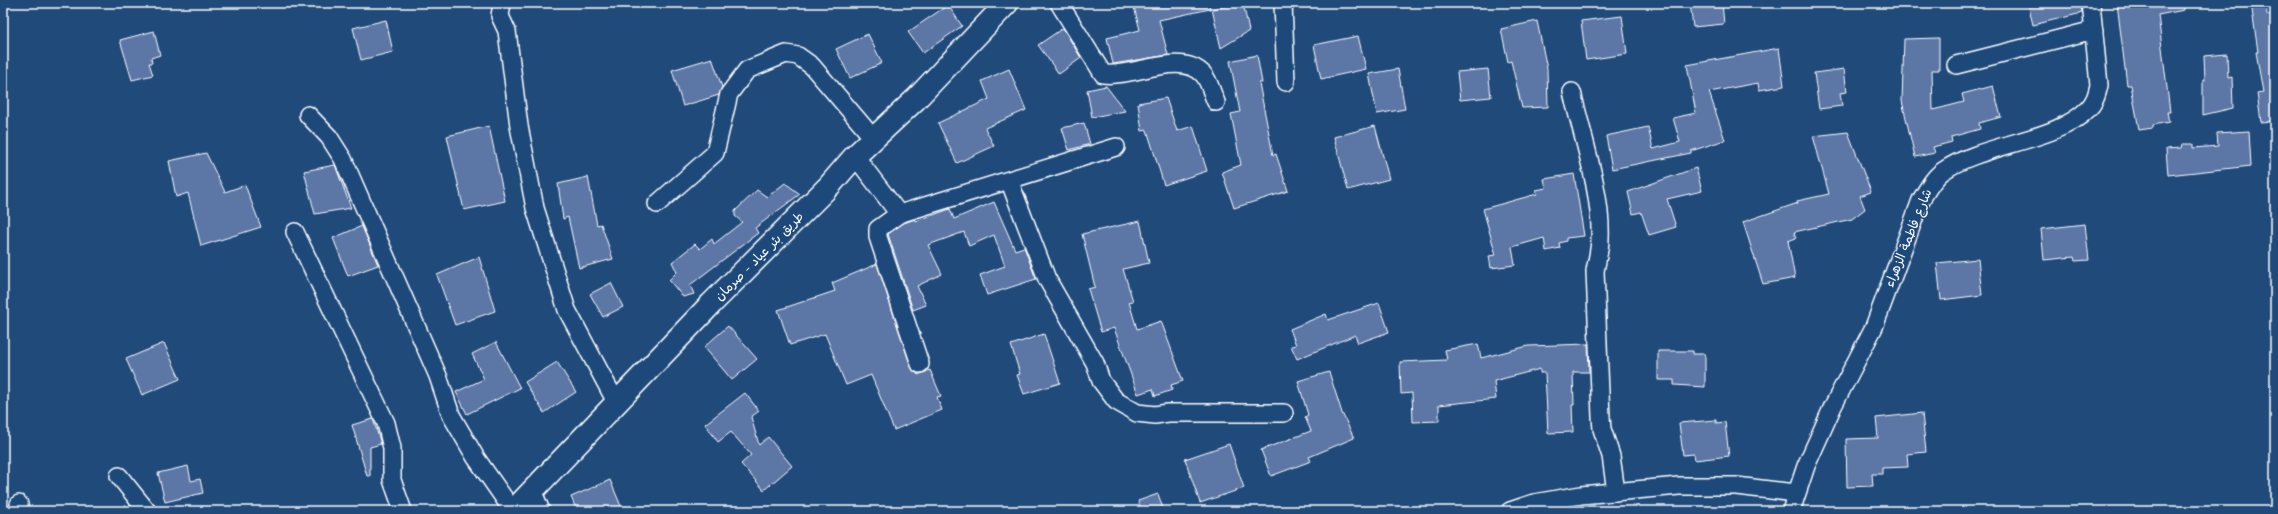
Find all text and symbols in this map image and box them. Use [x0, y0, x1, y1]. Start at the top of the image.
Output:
street label: شارع فاطمة الزهراء [1881, 187, 1936, 290]
street label: طريق بئر عياد - صرمان [712, 209, 807, 304]

